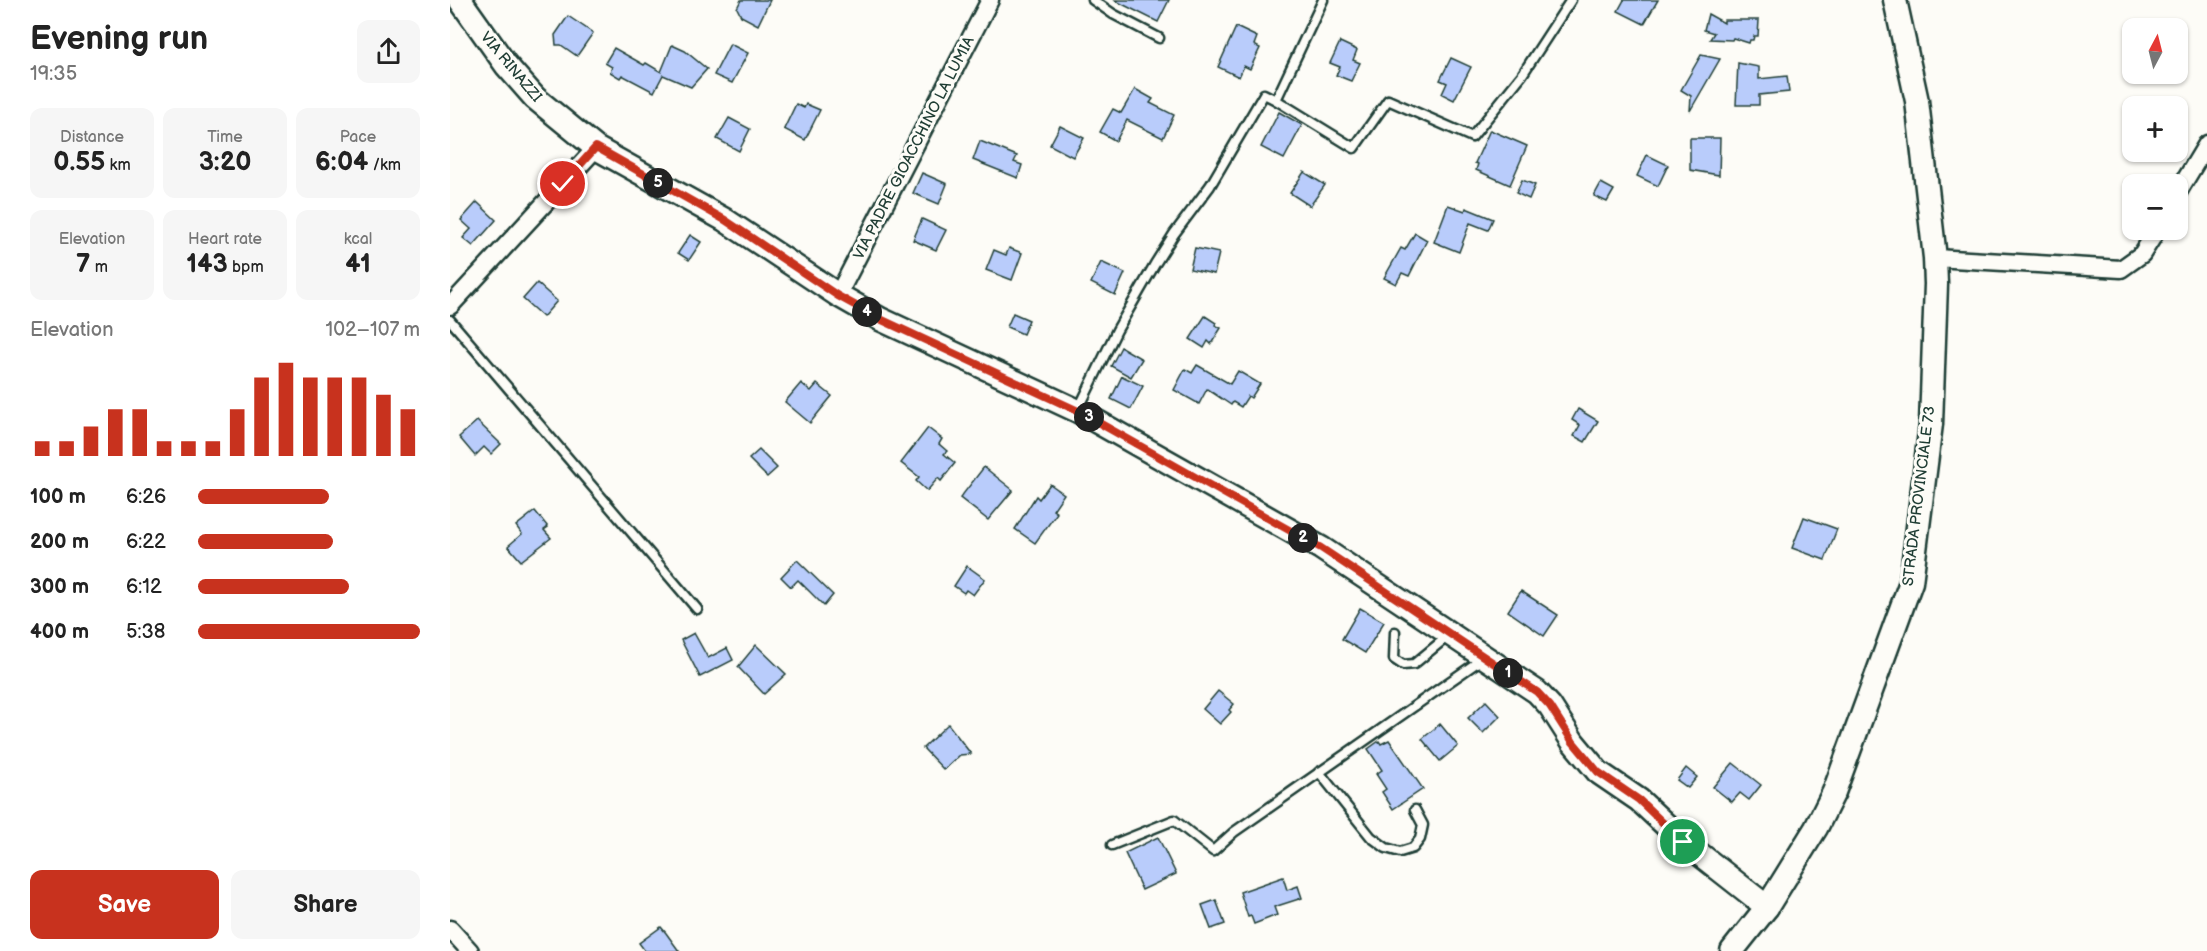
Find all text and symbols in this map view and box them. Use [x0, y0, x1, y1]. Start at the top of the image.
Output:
north arrow [2122, 18, 2188, 84]
map controls [2122, 18, 2188, 240]
text: Evening run [30, 19, 208, 59]
button: share [357, 20, 420, 83]
street label: VIA RINAZZI [476, 28, 546, 106]
street label: VIA PADRE GIOACCHINO LA LUMIA [849, 33, 979, 263]
text: 19:35 [30, 62, 77, 86]
button: + [2122, 96, 2188, 162]
text: Distance [60, 128, 124, 147]
text: Time [207, 128, 243, 147]
text: Pace [340, 128, 376, 147]
text: 0.55 [53, 147, 105, 178]
text: 3:20 [199, 147, 251, 178]
text: 6:04 [315, 147, 368, 178]
text: km [105, 156, 131, 175]
text: /km [368, 156, 401, 175]
pin [537, 158, 588, 209]
icon: check [546, 167, 579, 200]
pin: 5 [643, 168, 673, 198]
text: 5 [653, 173, 663, 192]
button: − [2122, 174, 2188, 240]
text: Elevation [59, 230, 125, 249]
text: Heart rate [188, 230, 262, 249]
text: kcal [344, 230, 372, 249]
text: 7 [76, 249, 90, 280]
text: 143 [186, 249, 228, 280]
text: 41 [345, 249, 371, 280]
text: m [90, 258, 108, 277]
text: bpm [228, 258, 264, 277]
pin: 4 [852, 297, 882, 327]
text: 4 [862, 302, 872, 321]
text: Elevation [30, 318, 113, 342]
text: 102–107 m [325, 318, 420, 342]
pin: 3 [1074, 402, 1104, 432]
street label: STRADA PROVINCIALE 73 [1899, 405, 1939, 587]
text: 3 [1084, 407, 1094, 426]
text: 100 m [30, 485, 86, 509]
text: 6:26 [126, 485, 166, 509]
pin: 2 [1288, 523, 1318, 553]
text: 2 [1298, 528, 1308, 547]
text: 200 m [30, 530, 89, 554]
text: 6:22 [126, 530, 166, 554]
text: 300 m [30, 575, 89, 599]
text: 6:12 [126, 575, 162, 599]
text: 400 m [30, 620, 89, 644]
text: 5:38 [126, 620, 165, 644]
pin: 1 [1493, 658, 1523, 688]
text: 1 [1505, 663, 1511, 682]
pin [1657, 816, 1708, 867]
icon: arrive [1666, 825, 1699, 858]
button: Save [30, 870, 219, 939]
button: Share [231, 870, 420, 939]

